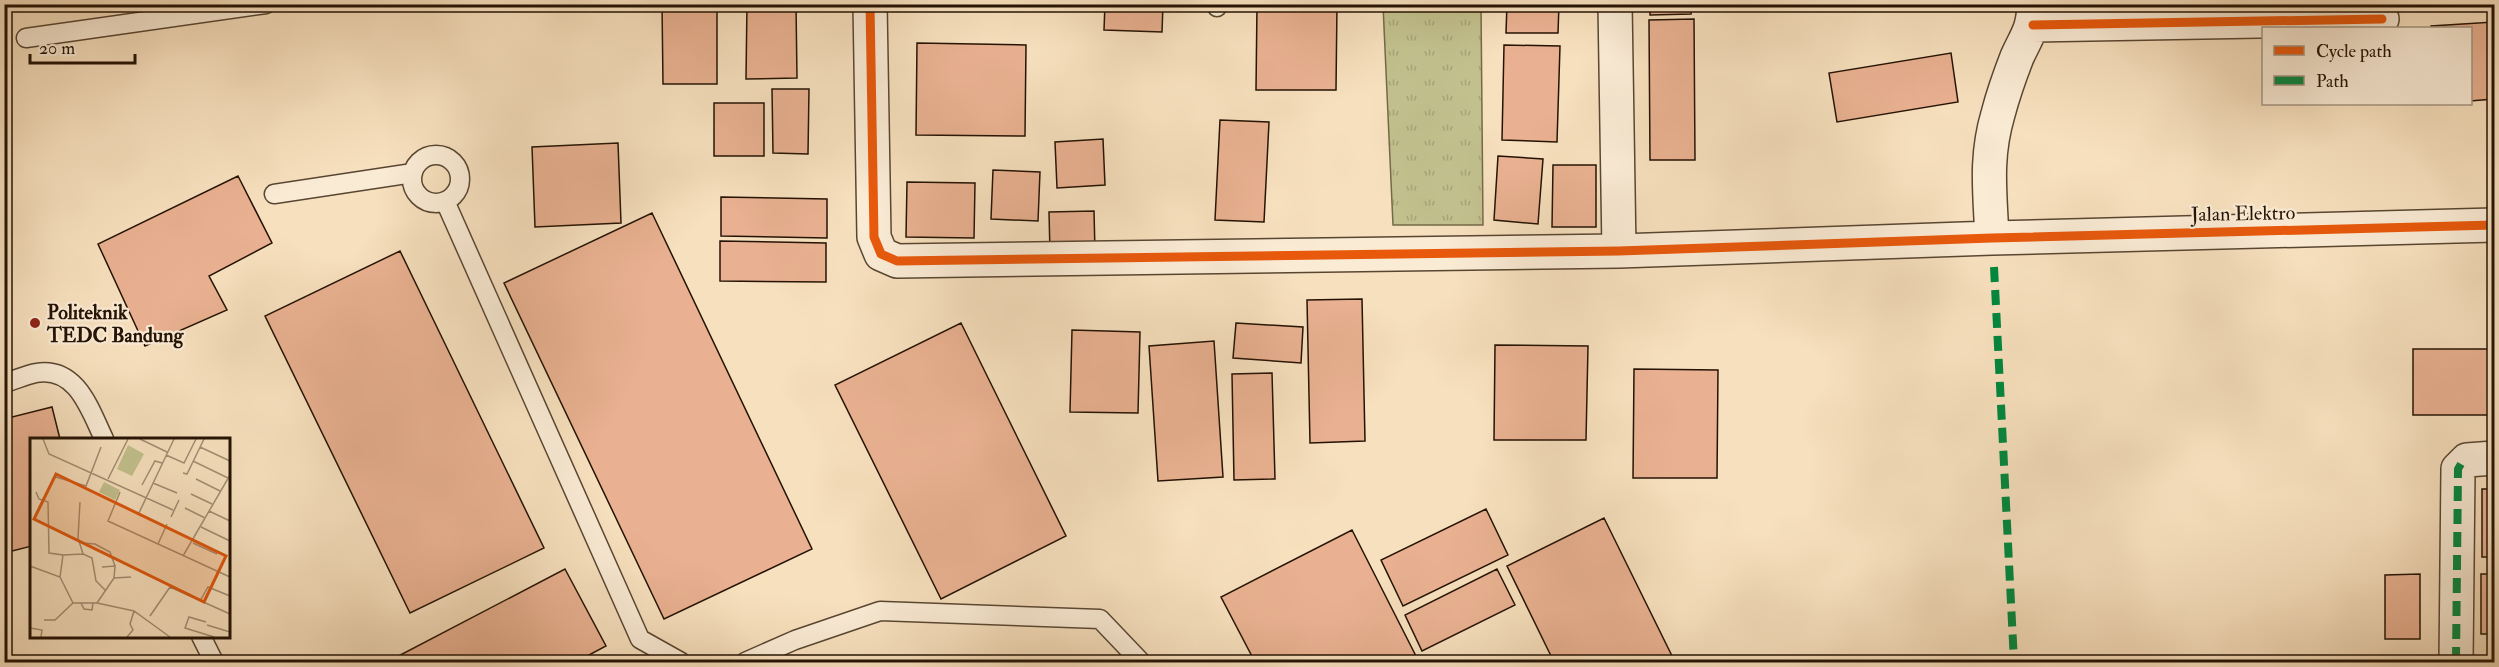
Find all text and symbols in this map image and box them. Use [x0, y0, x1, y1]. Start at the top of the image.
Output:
scale bar [30, 27, 135, 65]
legend [2262, 27, 2472, 105]
text: 20 m [39, 37, 75, 60]
text: Cycle path [2316, 40, 2392, 63]
text: Path [2316, 70, 2349, 93]
street label: Jalan Elektro [2190, 200, 2295, 227]
place label: Politeknik TEDC Bandung [46, 300, 184, 349]
marker: Politeknik TEDC Bandung [28, 316, 42, 330]
inset map [30, 438, 230, 637]

